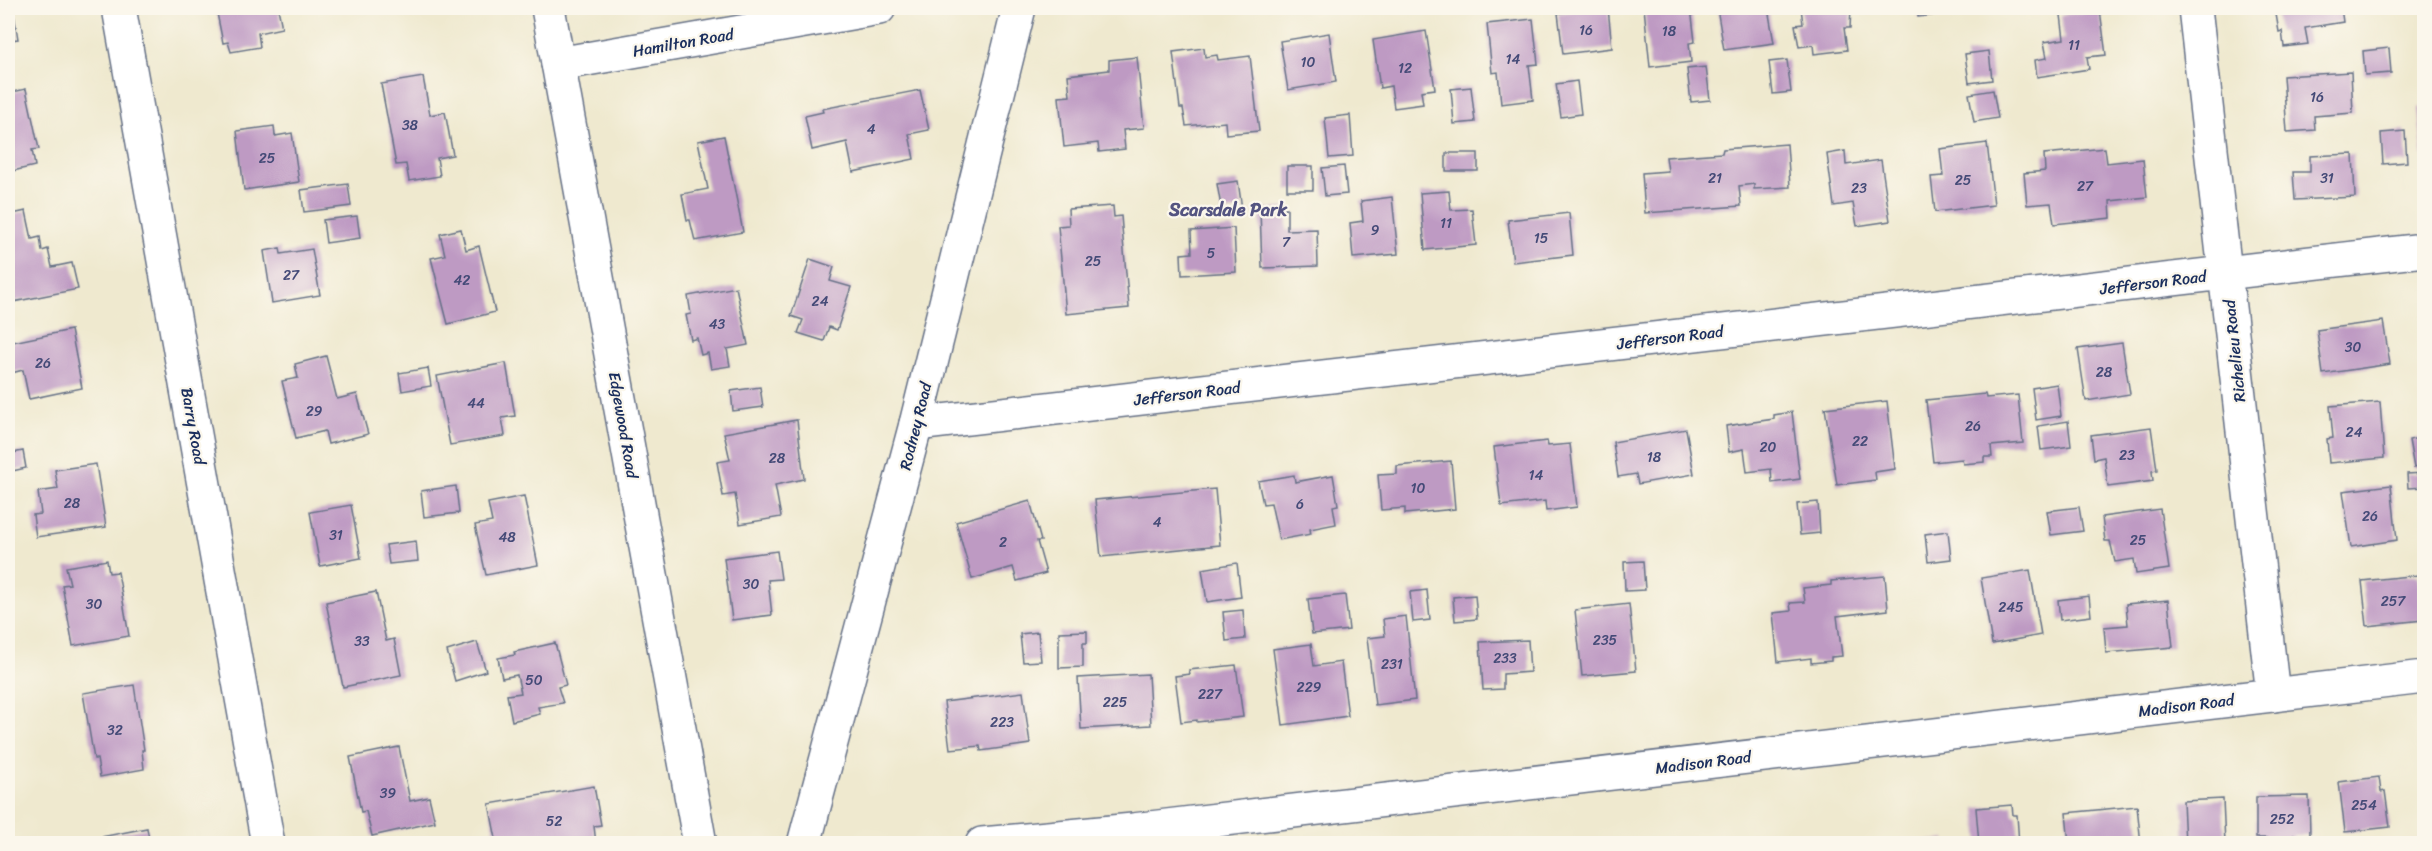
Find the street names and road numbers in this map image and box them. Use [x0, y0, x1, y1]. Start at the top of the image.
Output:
street label: Hamilton Road [630, 19, 737, 66]
street label: Jefferson Road [2097, 261, 2210, 304]
street label: Richelieu Road [2215, 297, 2254, 404]
street label: Jefferson Road [1614, 316, 1727, 359]
street label: Edgewood Road [600, 370, 647, 482]
street label: Jefferson Road [1131, 372, 1244, 415]
street label: Rodney Road [891, 378, 941, 473]
street label: Barry Road [172, 385, 215, 469]
street label: Madison Road [2136, 685, 2237, 726]
street label: Madison Road [1653, 742, 1754, 783]

